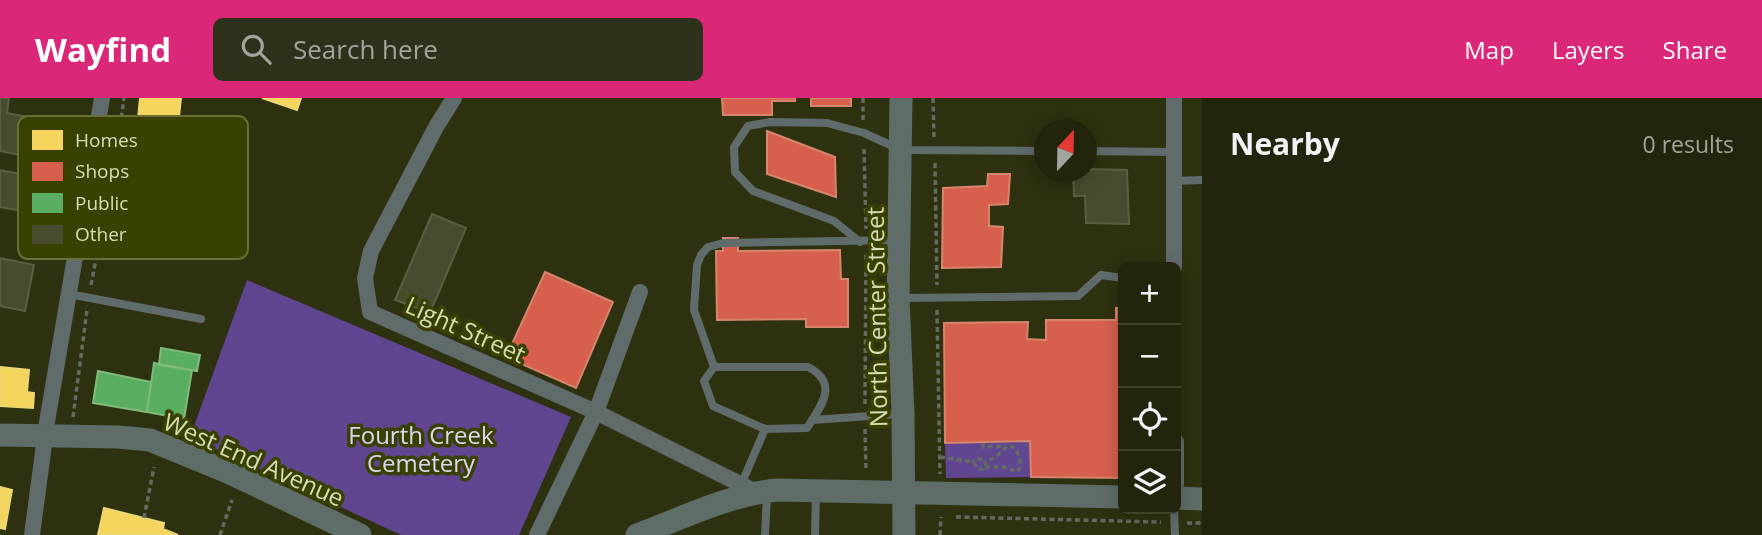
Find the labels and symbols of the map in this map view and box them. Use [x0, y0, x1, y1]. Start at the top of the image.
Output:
legend [18, 116, 248, 259]
north arrow [1034, 119, 1097, 182]
text: Homes [75, 127, 138, 153]
text: Shops [75, 158, 129, 184]
text: Public [75, 190, 128, 216]
street label: North Center Street [858, 207, 894, 427]
text: Other [75, 221, 127, 247]
street label: Light Street [401, 288, 531, 370]
street label: West End Avenue [158, 404, 350, 514]
park label: Fourth Creek Cemetery [348, 418, 494, 479]

